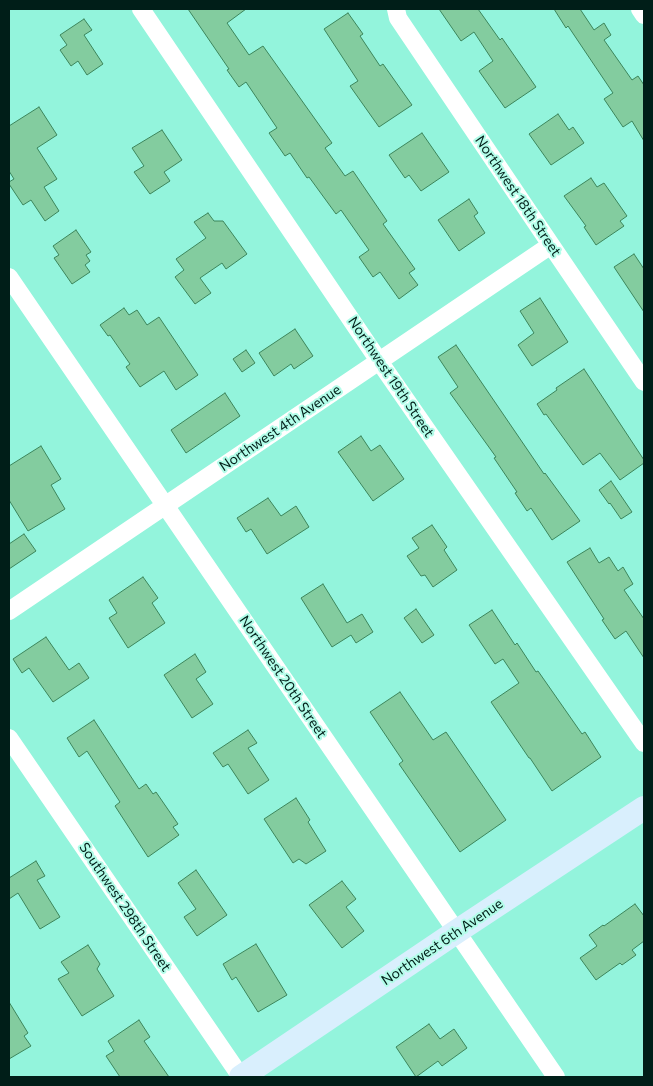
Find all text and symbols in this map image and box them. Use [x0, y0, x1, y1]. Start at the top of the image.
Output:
street label: Northwest 18th Street [471, 133, 565, 259]
street label: Northwest 19th Street [344, 314, 438, 440]
street label: Northwest 4th Avenue [216, 381, 344, 475]
street label: Northwest 20th Street [236, 613, 330, 741]
street label: Southwest 298th Street [76, 839, 174, 975]
street label: Northwest 6th Avenue [378, 895, 506, 989]

